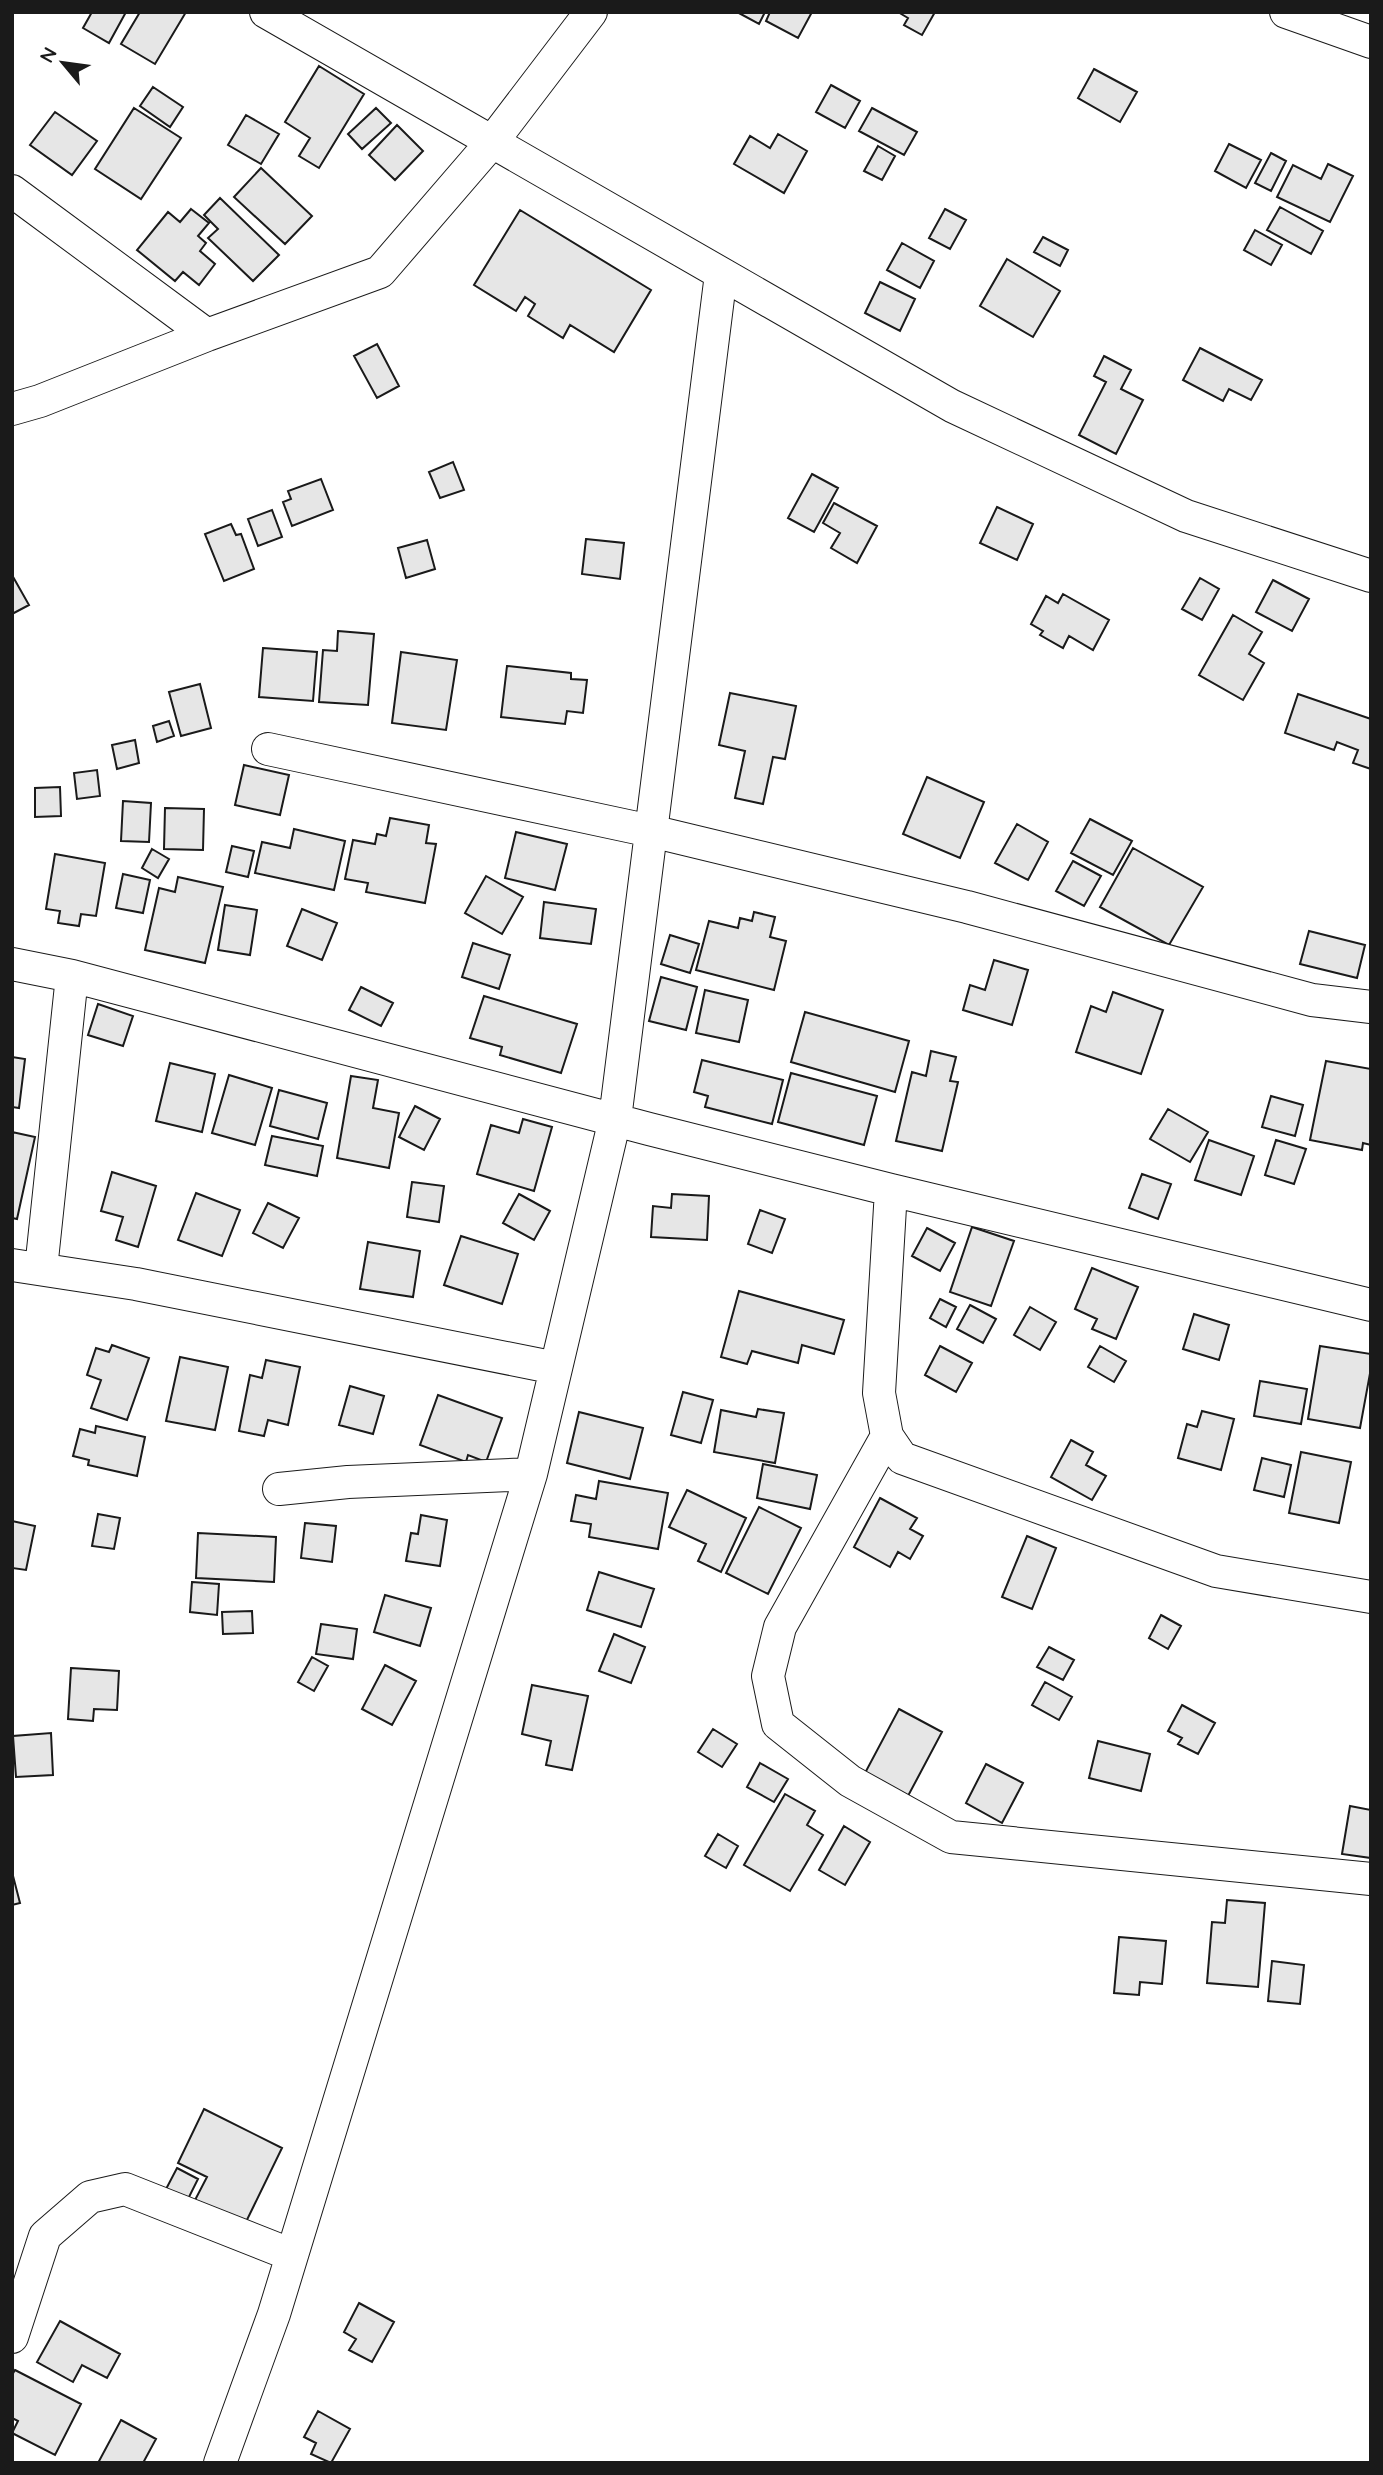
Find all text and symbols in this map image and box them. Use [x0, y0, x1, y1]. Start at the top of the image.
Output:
north arrow [28, 28, 98, 98]
text: N [34, 43, 62, 67]

